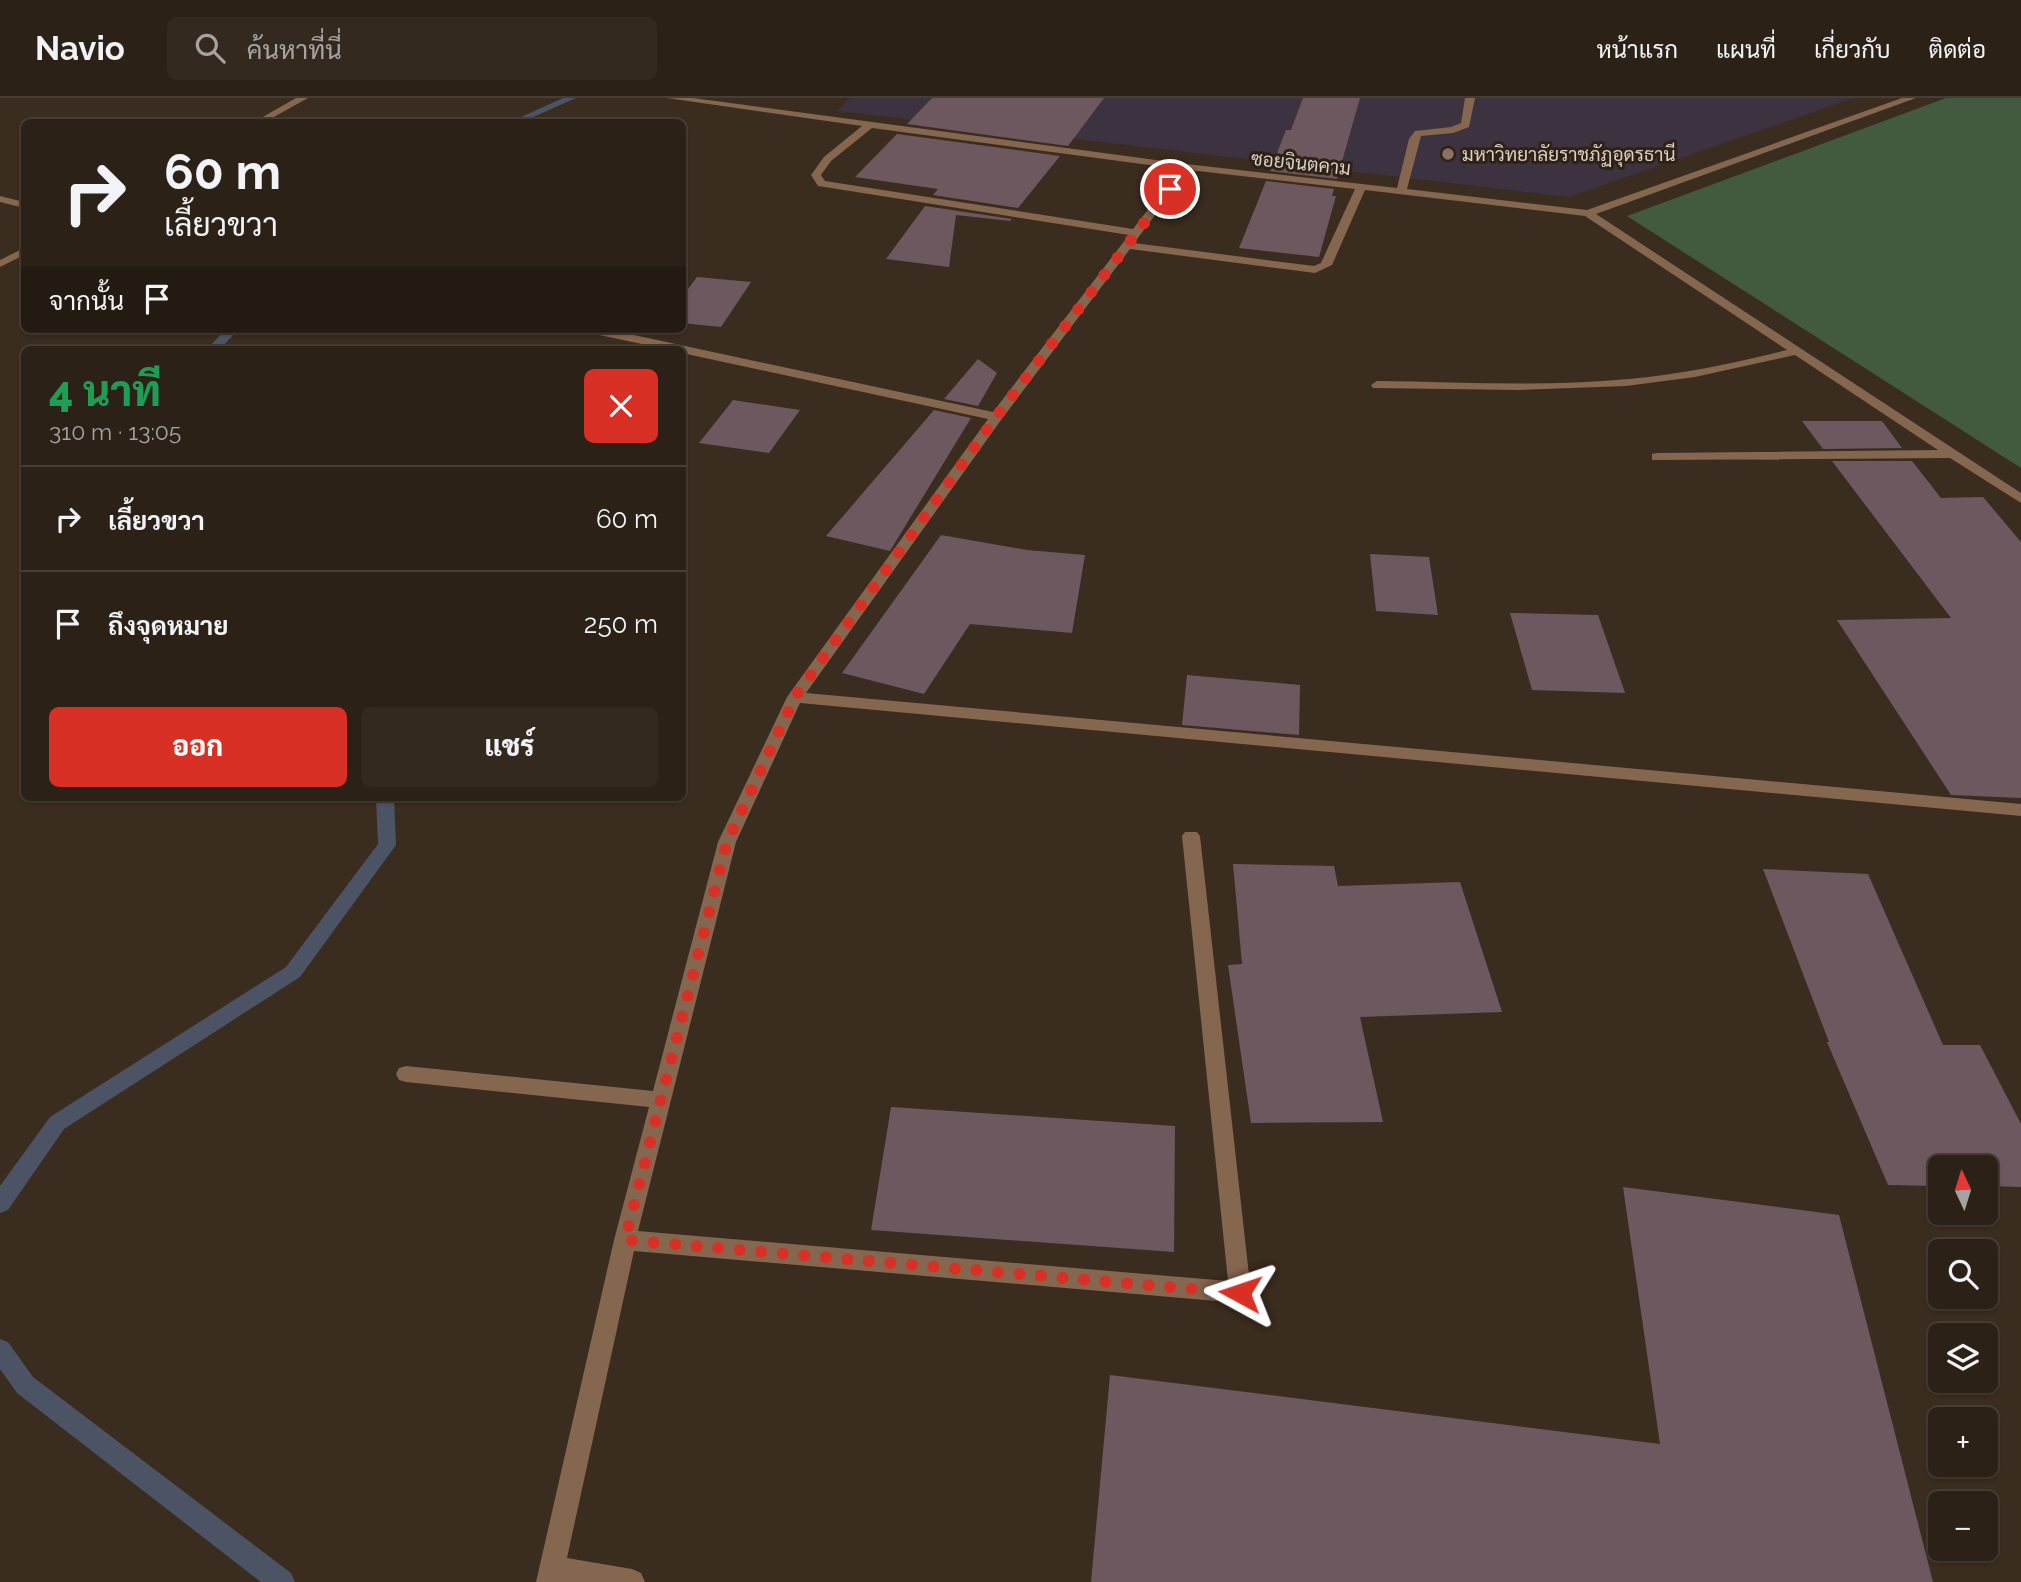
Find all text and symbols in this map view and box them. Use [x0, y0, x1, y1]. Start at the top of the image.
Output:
search box [167, 17, 657, 80]
text: Navio [35, 29, 125, 68]
icon: search [191, 29, 229, 67]
text: ค้นหาที่นี่ [247, 35, 342, 65]
text: หน้าแรก [1597, 35, 1678, 64]
text: แผนที่ [1716, 35, 1776, 64]
text: เกี่ยวกับ [1814, 35, 1891, 64]
text: ติดต่อ [1929, 35, 1986, 64]
place label: มหาวิทยาลัยราชภัฏอุดรธานี [1462, 142, 1676, 167]
text: 60 m [164, 143, 281, 200]
marker: มหาวิทยาลัยราชภัฏอุดรธานี [1440, 146, 1456, 162]
icon: right [49, 147, 140, 238]
street label: ซอยจินตคาม [1250, 147, 1352, 179]
pin [1140, 159, 1200, 219]
icon: arrive [1151, 170, 1189, 208]
text: เลี้ยวขวา [164, 206, 278, 243]
icon: arrive [138, 280, 176, 318]
text: จากนั้น [49, 286, 124, 316]
text: 4 นาที [49, 367, 161, 416]
button: close [584, 369, 658, 443]
text: 310 m · 13:05 [49, 418, 181, 445]
icon: right [49, 500, 87, 538]
text: 60 m [596, 504, 658, 534]
text: เลี้ยวขวา [108, 506, 205, 536]
icon: arrive [49, 605, 87, 643]
text: 250 m [584, 609, 658, 639]
text: ถึงจุดหมาย [108, 611, 229, 641]
button: ออก [49, 707, 347, 787]
button: แชร์ [361, 707, 658, 787]
north arrow [1928, 1155, 1998, 1225]
map controls [1928, 1155, 1998, 1561]
button: search [1928, 1239, 1998, 1309]
position arrow [1203, 1256, 1277, 1330]
button: layers [1928, 1323, 1998, 1393]
button: + [1928, 1407, 1998, 1477]
button: − [1928, 1491, 1998, 1561]

